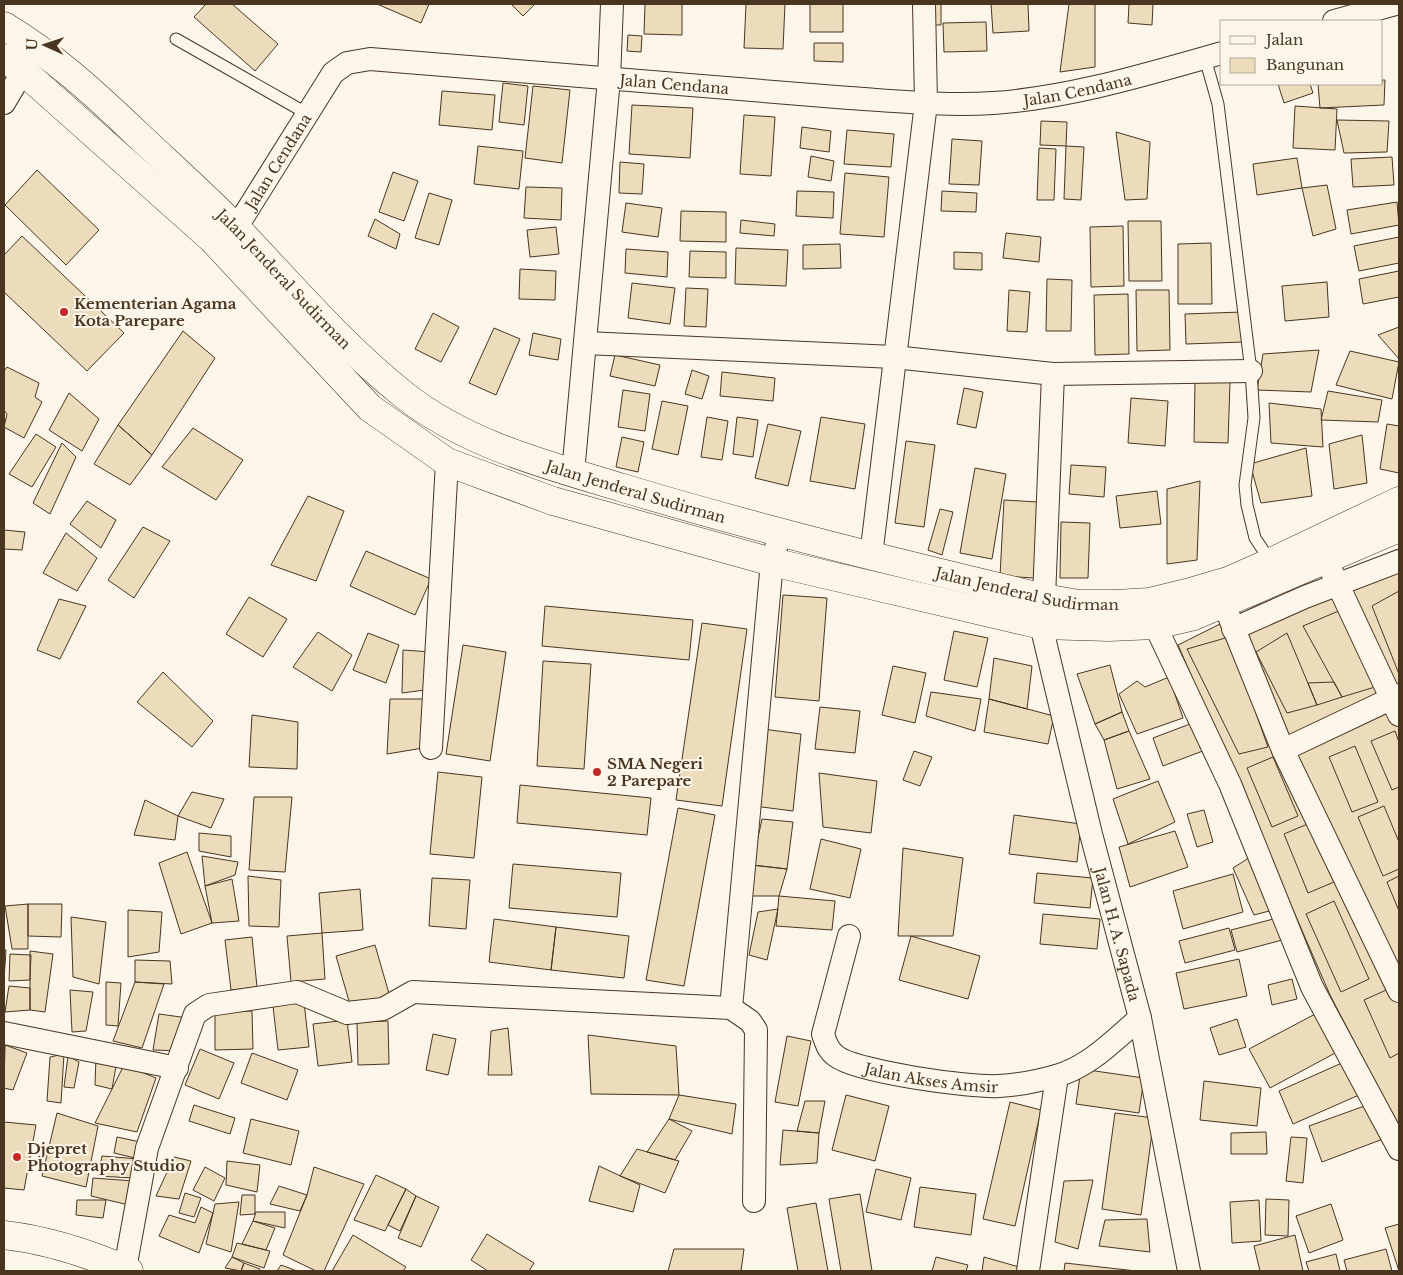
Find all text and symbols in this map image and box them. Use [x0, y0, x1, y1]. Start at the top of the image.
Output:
north arrow [20, 20, 70, 70]
legend [1220, 20, 1383, 85]
text: Jalan [1264, 30, 1303, 49]
text: U [23, 37, 41, 51]
text: Bangunan [1266, 55, 1344, 74]
street label: Jalan Cendana [1020, 69, 1134, 110]
street label: Jalan Cendana [617, 70, 730, 98]
street label: Jalan Cendana [240, 109, 315, 215]
street label: Jalan Jenderal Sudirman [211, 203, 355, 353]
place label: Kementerian Agama Kota Parepare [74, 294, 237, 330]
marker: Kementerian Agama Kota Parepare [58, 306, 70, 318]
street label: Jalan Jenderal Sudirman [542, 455, 728, 527]
street label: Jalan Jenderal Sudirman [932, 562, 1119, 614]
place label: SMA Negeri 2 Parepare [607, 754, 703, 790]
marker: SMA Negeri 2 Parepare [591, 766, 603, 778]
street label: Jalan H. A. Sapada [1090, 863, 1145, 1004]
street label: Jalan Akses Amsir [861, 1058, 999, 1096]
place label: Djepret Photography Studio [27, 1139, 185, 1175]
marker: Djepret Photography Studio [11, 1151, 23, 1163]

